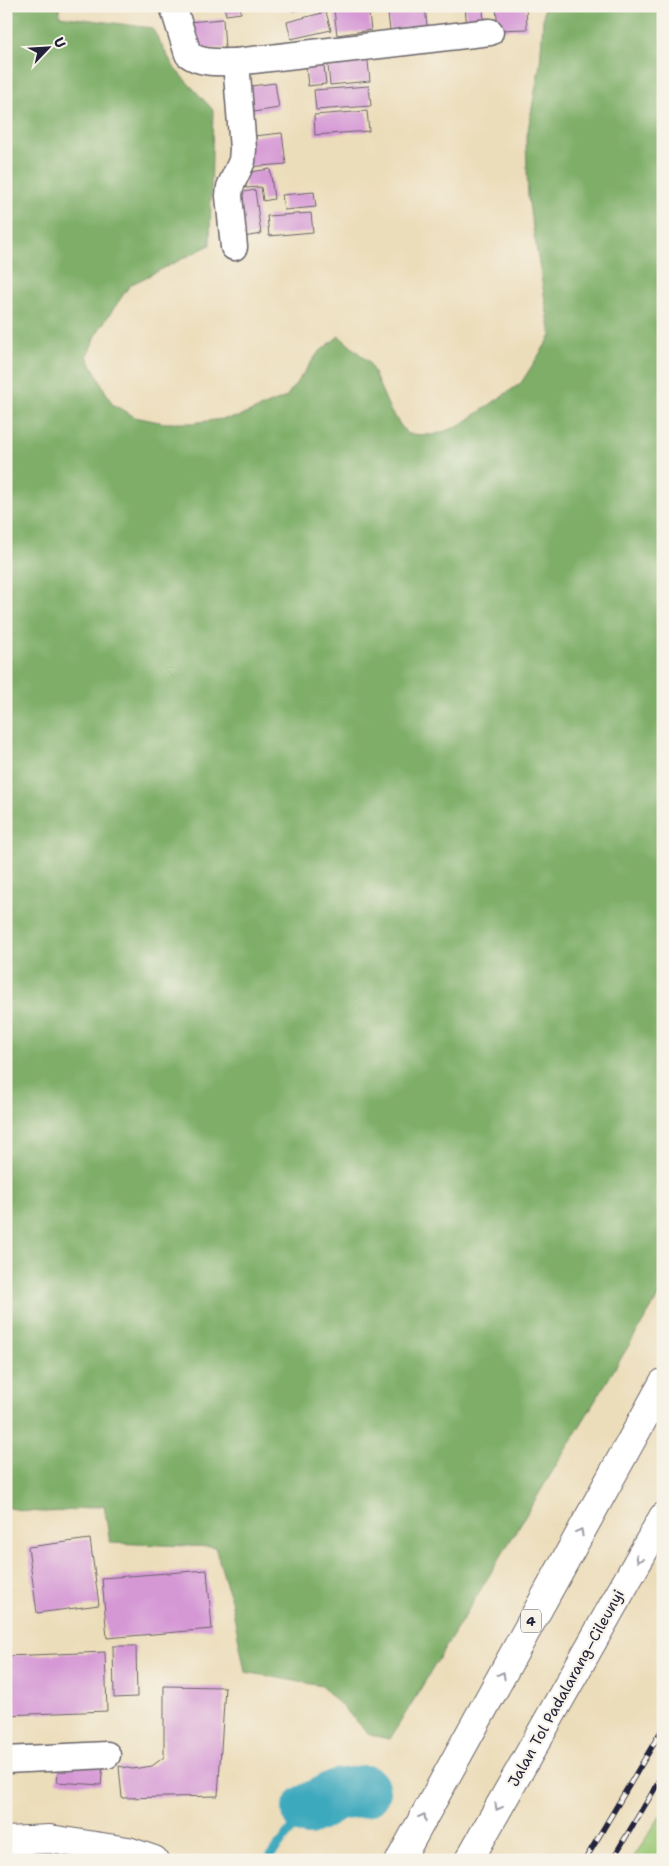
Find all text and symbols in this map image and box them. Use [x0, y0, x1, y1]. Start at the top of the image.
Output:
north arrow [22, 22, 72, 72]
text: U [50, 34, 70, 51]
one-way arrow [574, 1529, 584, 1538]
one-way arrow [635, 1554, 645, 1563]
street label: Jalan Tol Padalarang–Cileunyi [503, 1586, 629, 1790]
road number: 4 [521, 1610, 541, 1632]
one-way arrow [496, 1671, 506, 1680]
one-way arrow [495, 1802, 505, 1811]
one-way arrow [417, 1813, 427, 1822]

